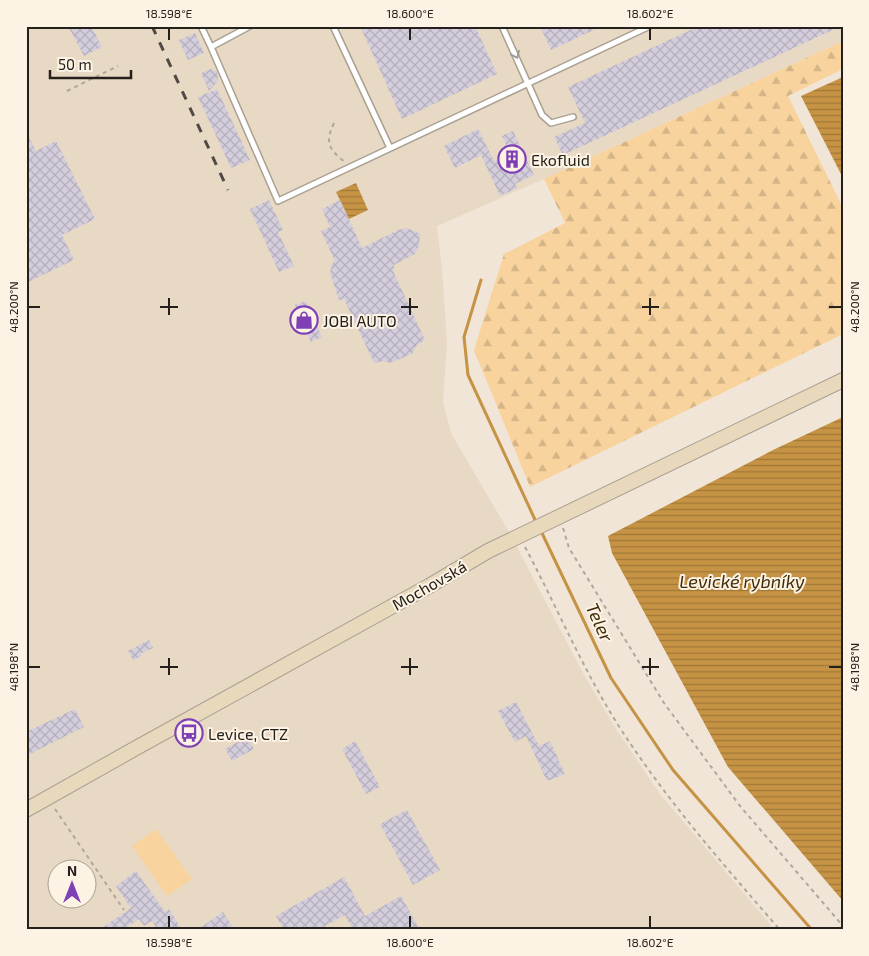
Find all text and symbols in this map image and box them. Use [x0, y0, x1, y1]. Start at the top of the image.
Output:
text: 18.598°E [146, 6, 193, 20]
text: 18.600°E [386, 6, 434, 20]
text: 18.602°E [627, 6, 674, 20]
scale bar [50, 48, 131, 80]
one-way arrow [510, 50, 520, 59]
text: 50 m [58, 55, 92, 73]
building icon: Ekofluid [497, 144, 527, 174]
place label: Ekofluid [531, 150, 590, 169]
text: 48.200°N [6, 281, 20, 333]
text: 48.200°N [847, 281, 861, 333]
shop icon: JOBI AUTO [289, 305, 319, 335]
place label: JOBI AUTO [323, 311, 397, 330]
street label: Mochovská [388, 556, 470, 614]
water label: Levické rybníky [679, 570, 805, 592]
water label: Teler [582, 599, 619, 646]
text: 48.198°N [6, 643, 20, 691]
text: 48.198°N [847, 643, 861, 691]
bus stop icon: Levice, CTZ [174, 718, 204, 748]
place label: Levice, CTZ [208, 724, 288, 743]
north arrow [48, 858, 98, 908]
text: N [67, 862, 77, 879]
text: 18.598°E [146, 935, 193, 949]
text: 18.600°E [386, 935, 434, 949]
text: 18.602°E [627, 935, 674, 949]

